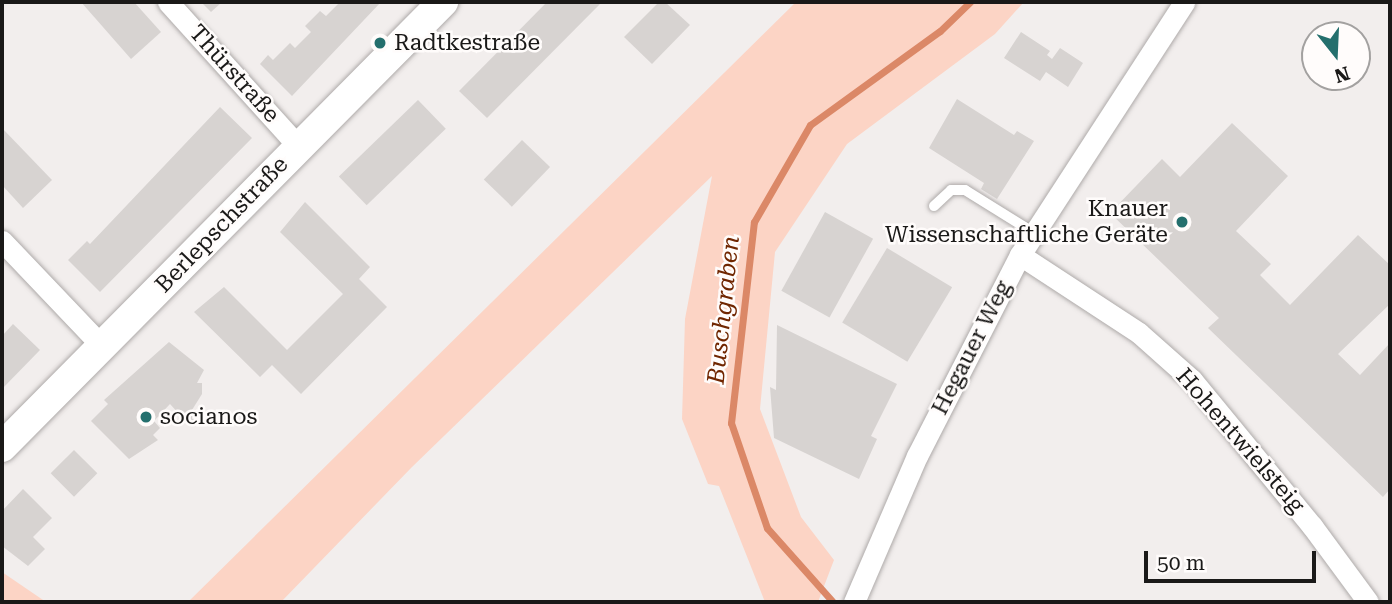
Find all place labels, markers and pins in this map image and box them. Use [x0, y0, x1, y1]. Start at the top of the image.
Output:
place label: Radtkestraße [394, 29, 540, 57]
marker: Radtkestraße [372, 35, 388, 51]
place label: Knauer Wissenschaftliche Geräte [885, 195, 1168, 249]
marker: Knauer Wissenschaftliche Geräte [1174, 214, 1190, 230]
place label: socianos [160, 403, 257, 431]
marker: socianos [138, 409, 154, 425]

